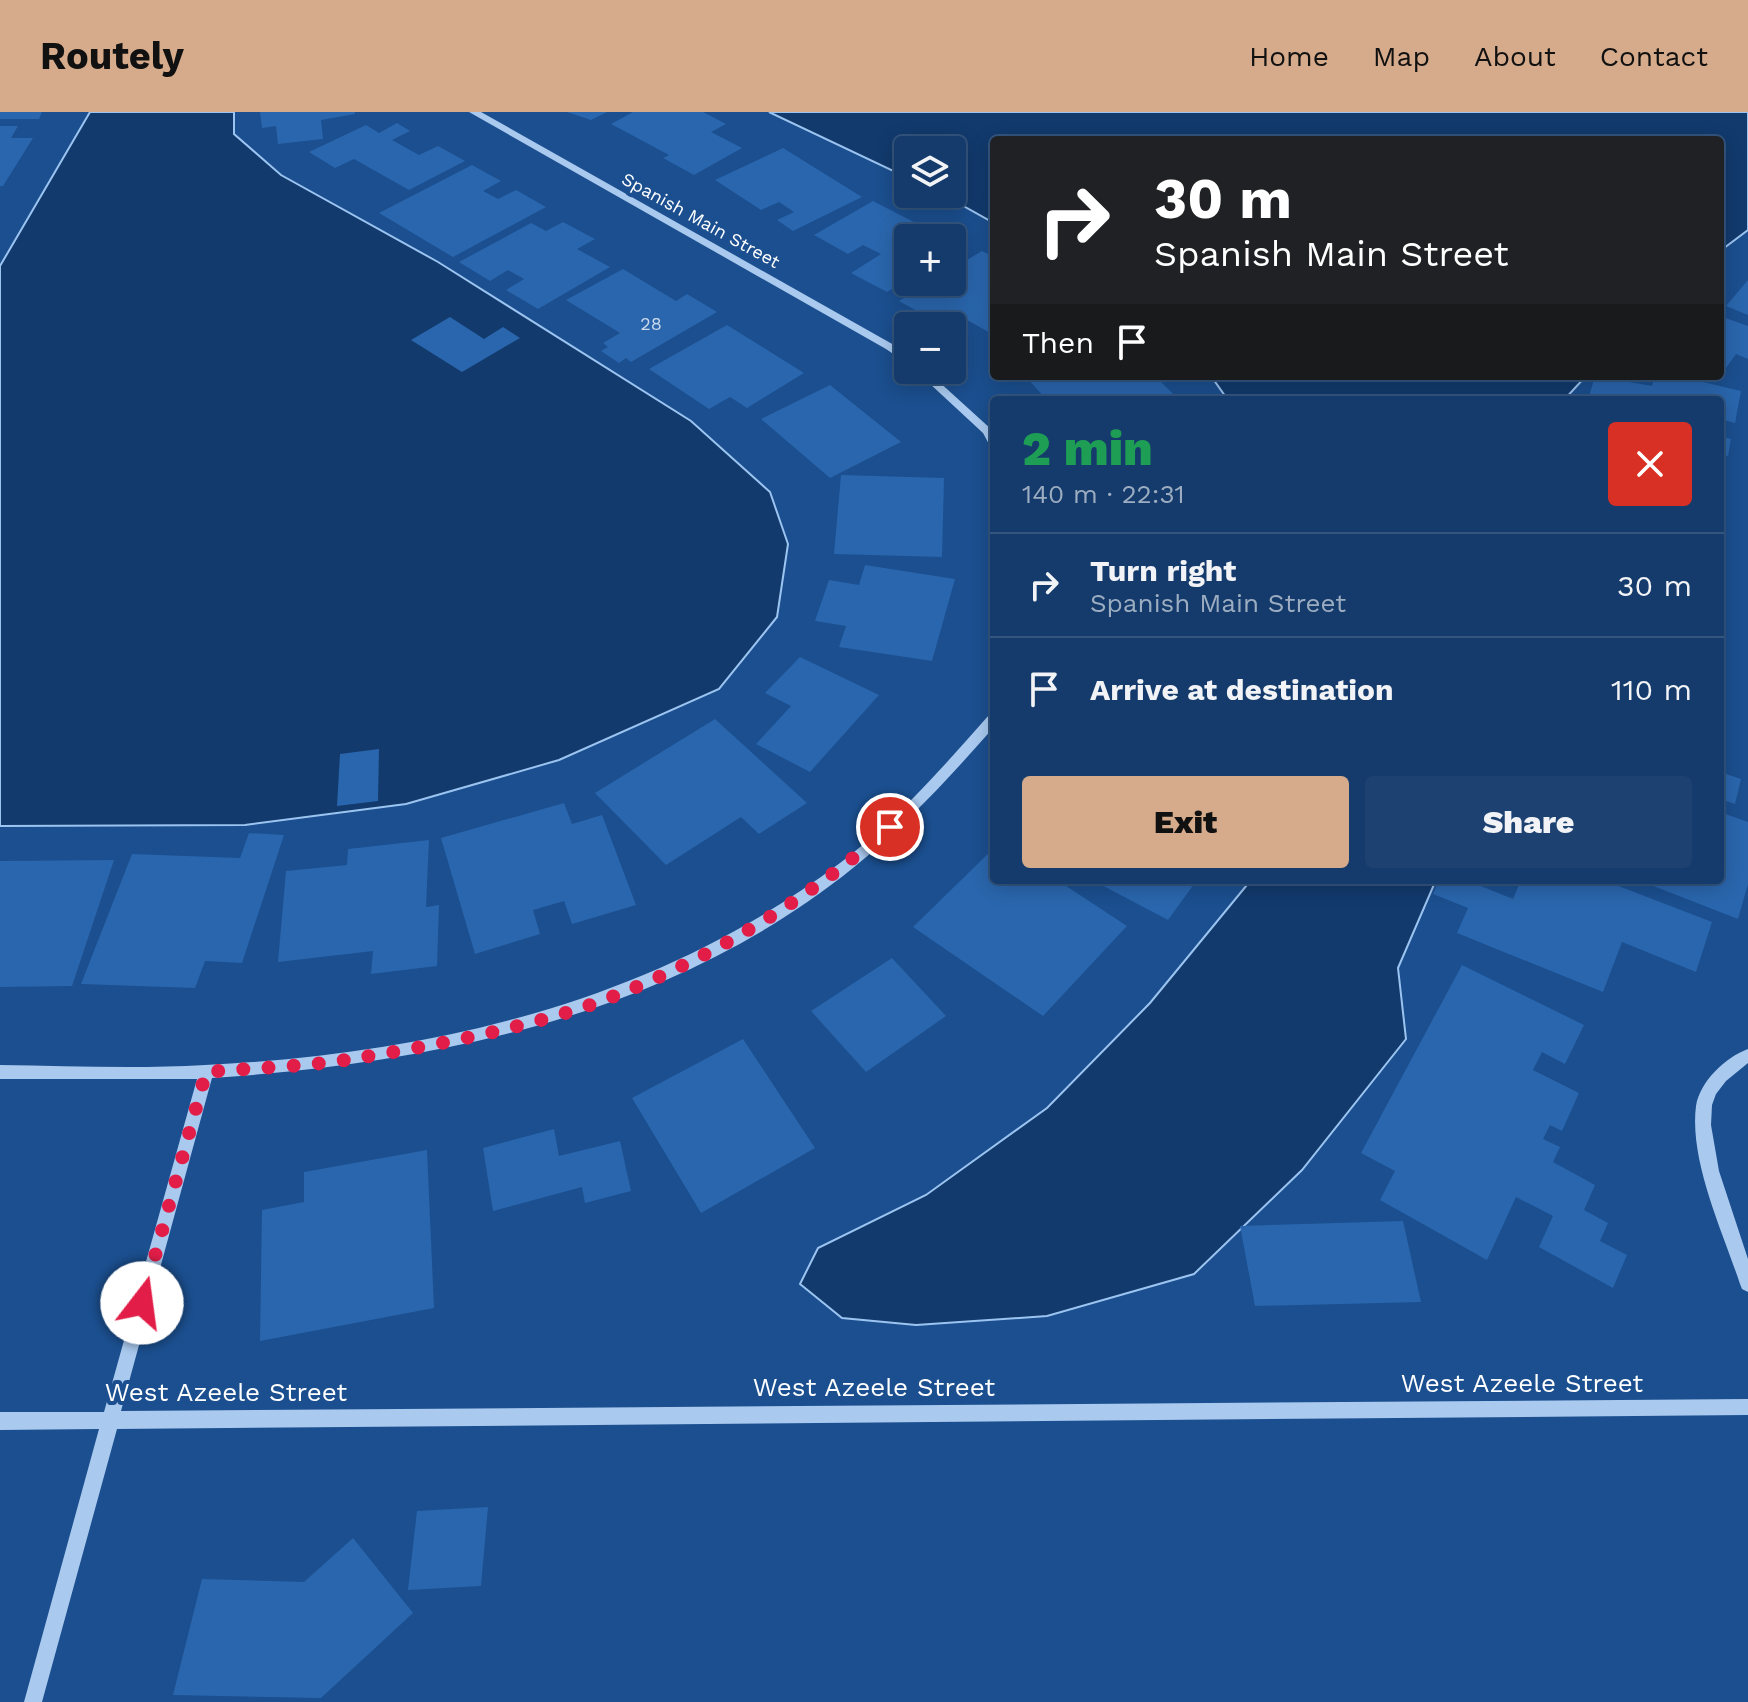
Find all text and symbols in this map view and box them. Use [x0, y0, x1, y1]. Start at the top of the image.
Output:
text: Routely [40, 34, 184, 78]
text: Home [1249, 40, 1329, 73]
text: Map [1373, 40, 1430, 73]
text: About [1474, 40, 1556, 73]
text: Contact [1600, 40, 1708, 73]
map controls [894, 136, 966, 384]
button: layers [894, 136, 966, 208]
text: 30 m [1154, 166, 1292, 232]
street label: Spanish Main Street [618, 168, 784, 272]
icon: right [1022, 168, 1126, 272]
button: + [894, 224, 966, 296]
text: Spanish Main Street [1154, 233, 1509, 275]
button: − [894, 312, 966, 384]
house number: 28 [640, 313, 662, 334]
icon: arrive [1110, 320, 1154, 364]
text: Then [1022, 325, 1094, 360]
text: 2 min [1022, 420, 1153, 477]
button: close [1608, 422, 1692, 506]
text: 140 m · 22:31 [1022, 479, 1185, 509]
text: Turn right [1090, 553, 1236, 588]
icon: right [1022, 563, 1066, 607]
text: 30 m [1617, 568, 1692, 603]
text: Spanish Main Street [1090, 588, 1346, 618]
icon: arrive [1022, 667, 1066, 711]
text: Arrive at destination [1090, 672, 1394, 707]
text: 110 m [1611, 672, 1692, 707]
button: Exit [1022, 776, 1349, 868]
button: Share [1365, 776, 1692, 868]
pin [856, 793, 924, 861]
icon: arrive [868, 805, 912, 849]
position arrow [100, 1261, 184, 1345]
street label: West Azeele Street [1401, 1368, 1643, 1398]
street label: West Azeele Street [753, 1372, 995, 1402]
street label: West Azeele Street [105, 1377, 347, 1407]

